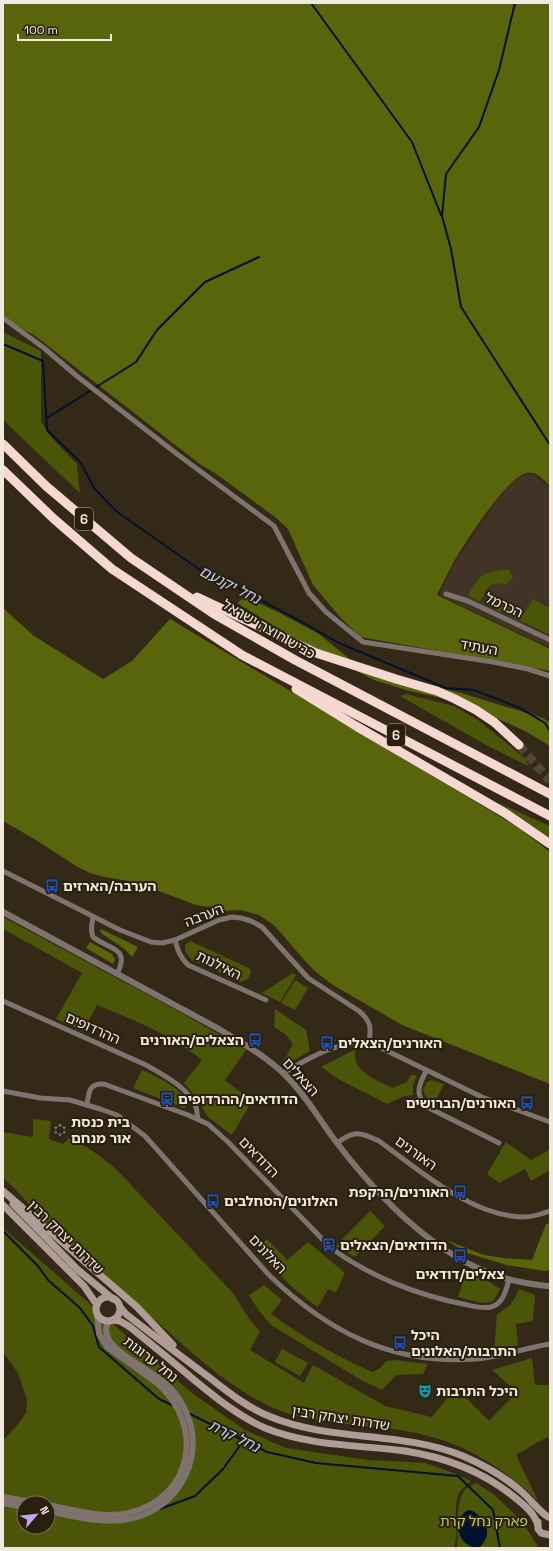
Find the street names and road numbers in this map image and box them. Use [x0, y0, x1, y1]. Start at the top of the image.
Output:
road number: 6 [75, 508, 93, 530]
street label: הכרמל [482, 588, 526, 622]
street label: כביש חוצה ישראל [219, 595, 319, 663]
street label: העתיד [459, 635, 499, 659]
road number: 6 [387, 724, 405, 746]
street label: הערבה [182, 899, 226, 931]
street label: האילנות [194, 946, 244, 984]
street label: ההרדופים [63, 1008, 123, 1048]
street label: הצאלים [279, 1054, 323, 1100]
street label: האורנים [392, 1132, 440, 1174]
street label: הדודאים [235, 1133, 283, 1181]
street label: שדרות יצחק רבין [24, 1196, 108, 1278]
street label: האלונים [245, 1231, 291, 1277]
street label: נחל ערוגות [120, 1332, 182, 1386]
street label: שדרות יצחק רבין [291, 1401, 391, 1435]

